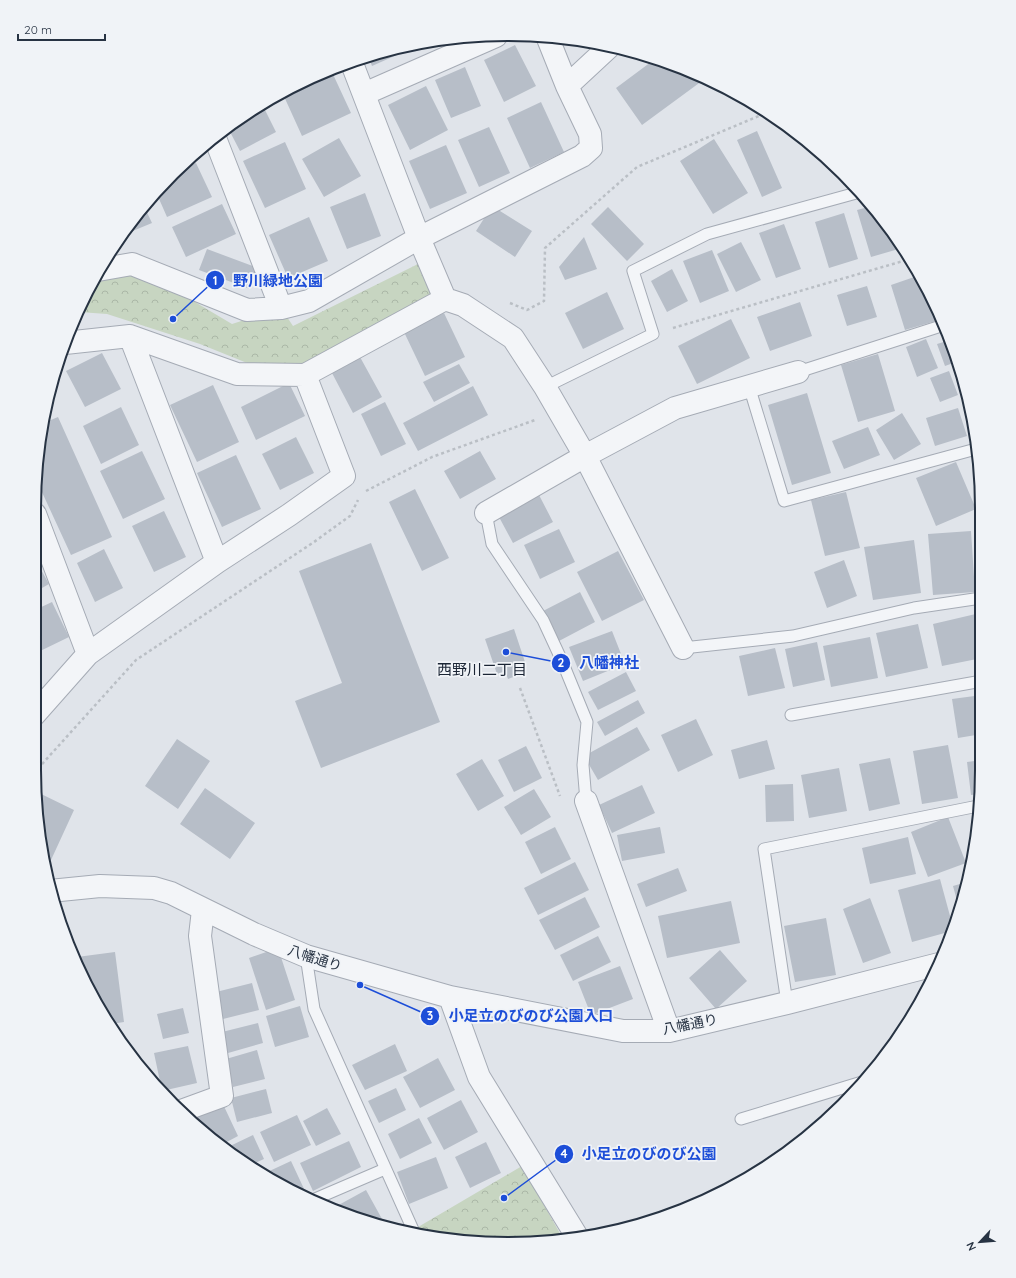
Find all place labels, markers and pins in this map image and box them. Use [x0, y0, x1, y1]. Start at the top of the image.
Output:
callout: 野川緑地公園 [205, 267, 331, 294]
callout: 八幡神社 [551, 649, 647, 676]
callout: 小足立のびのび公園入口 [420, 1002, 621, 1029]
callout: 小足立のびのび公園 [554, 1141, 725, 1168]

